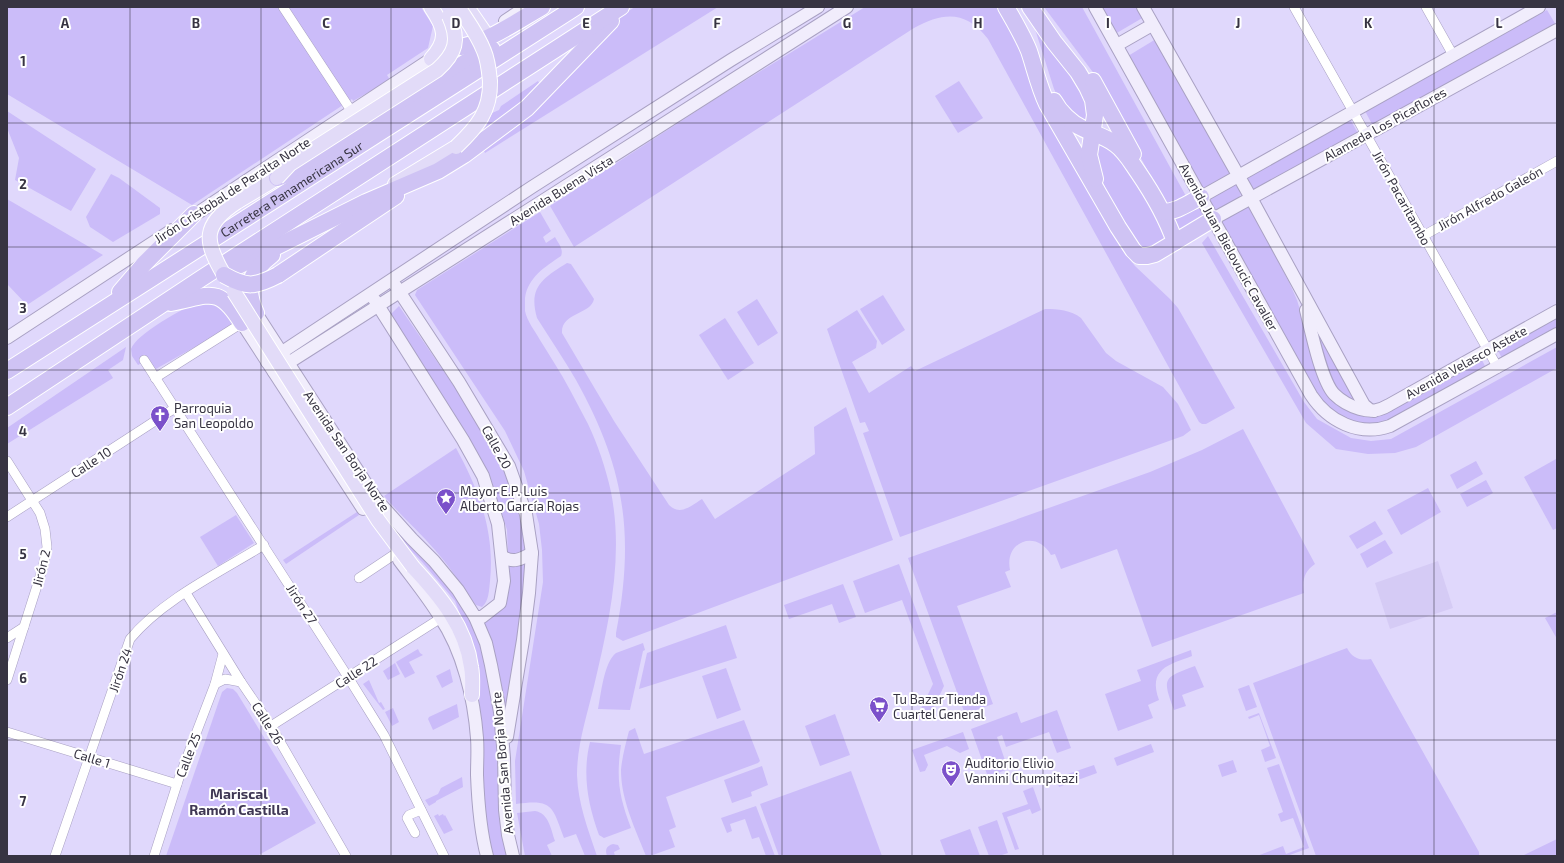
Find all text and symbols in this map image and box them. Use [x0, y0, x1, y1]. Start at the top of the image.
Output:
text: A [61, 15, 70, 31]
text: B [192, 15, 200, 31]
text: C [322, 15, 330, 31]
text: D [452, 15, 461, 31]
text: E [582, 15, 590, 31]
text: F [713, 15, 721, 31]
text: G [843, 15, 851, 31]
text: H [974, 15, 983, 31]
text: I [1106, 15, 1110, 31]
text: J [1236, 15, 1240, 31]
text: K [1364, 15, 1373, 31]
text: L [1496, 15, 1503, 31]
text: 1 [20, 53, 26, 69]
street label: Alameda Los Picaflores [1321, 84, 1449, 164]
street label: Jirón Cristobal de Peralta Norte [151, 133, 313, 247]
street label: Carretera Panamericana Sur [217, 137, 366, 240]
street label: Jirón Pacaritambo [1369, 148, 1435, 248]
street label: Avenida Buena Vista [506, 152, 616, 228]
street label: Avenida Juan Bielovucic Cavalier [1176, 160, 1282, 334]
street label: Jirón Alfredo Galeón [1435, 162, 1545, 234]
text: 2 [19, 176, 27, 192]
text: 3 [19, 300, 27, 316]
street label: Avenida Velasco Astete [1402, 322, 1530, 402]
street label: Avenida San Borja Norte [301, 387, 393, 515]
place label: Parroquia San Leopoldo [174, 400, 254, 431]
church icon: Parroquia San Leopoldo [149, 404, 171, 432]
street label: Calle 20 [479, 422, 515, 472]
text: 4 [19, 423, 27, 439]
street label: Calle 10 [68, 443, 114, 481]
place label: Mayor E.P. Luis Alberto García Rojas [460, 483, 579, 514]
place icon: Mayor E.P. Luis Alberto García Rojas [435, 487, 457, 515]
text: 5 [19, 546, 27, 562]
street label: Jirón 2 [29, 548, 53, 588]
street label: Jirón 27 [283, 581, 321, 627]
street label: Jirón 24 [105, 646, 135, 694]
street label: Calle 22 [332, 653, 380, 691]
text: 6 [19, 670, 27, 686]
street label: Avenida San Borja Norte [488, 691, 516, 835]
place label: Tu Bazar Tienda Cuartel General [893, 691, 986, 722]
supermarket icon: Tu Bazar Tienda Cuartel General [868, 695, 890, 723]
street label: Calle 26 [249, 699, 287, 747]
street label: Calle 25 [172, 730, 204, 780]
street label: Calle 1 [72, 745, 112, 771]
place label: Auditorio Elivio Vannini Chumpitazi [965, 755, 1078, 786]
theatre icon: Auditorio Elivio Vannini Chumpitazi [940, 759, 962, 787]
district label: Mariscal Ramón Castilla [189, 785, 289, 818]
text: 7 [20, 793, 27, 809]

